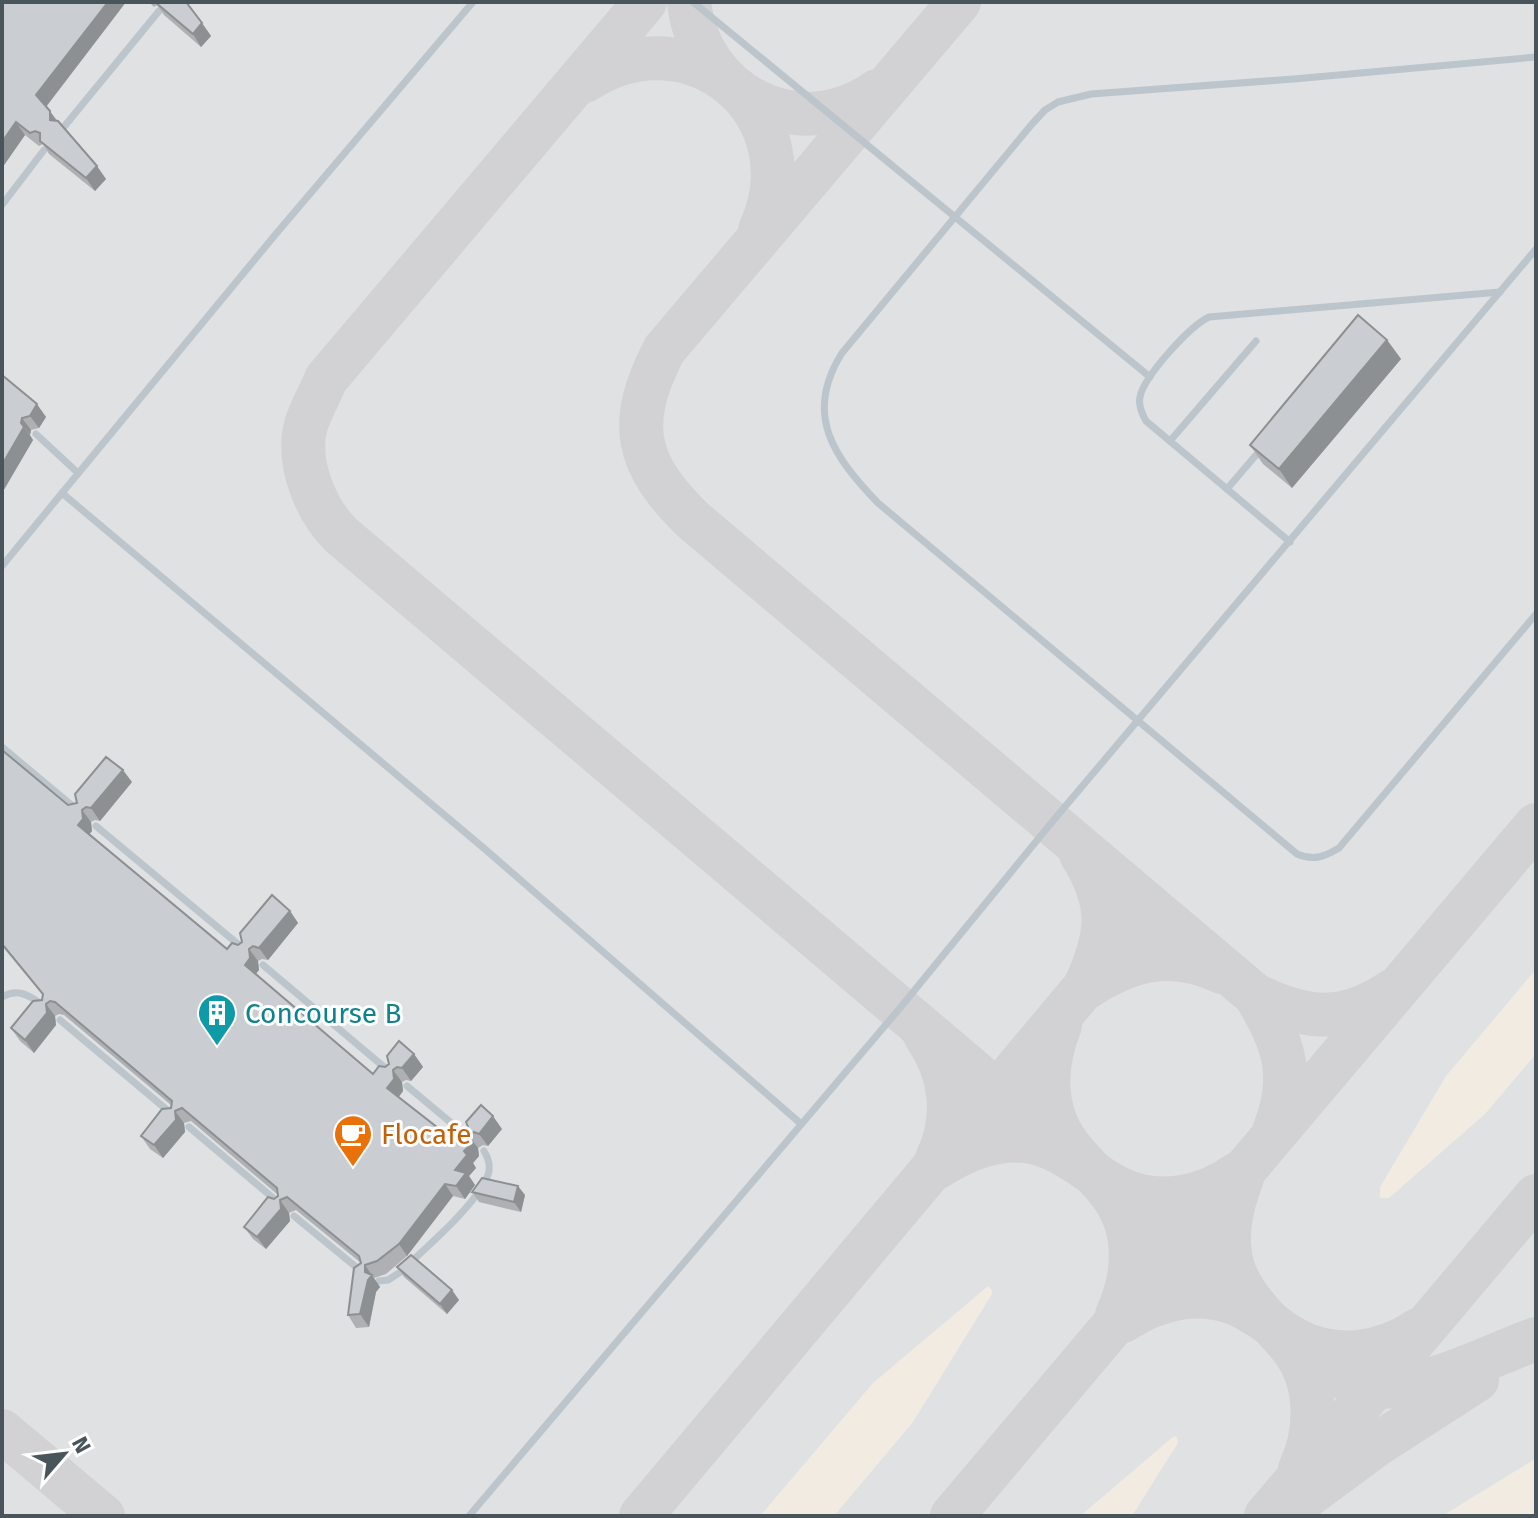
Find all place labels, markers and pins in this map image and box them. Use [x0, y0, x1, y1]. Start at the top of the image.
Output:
building icon: Concourse B [196, 992, 238, 1047]
place label: Concourse B [245, 997, 402, 1030]
cafe icon: Flocafe [332, 1113, 374, 1168]
place label: Flocafe [381, 1118, 472, 1151]

